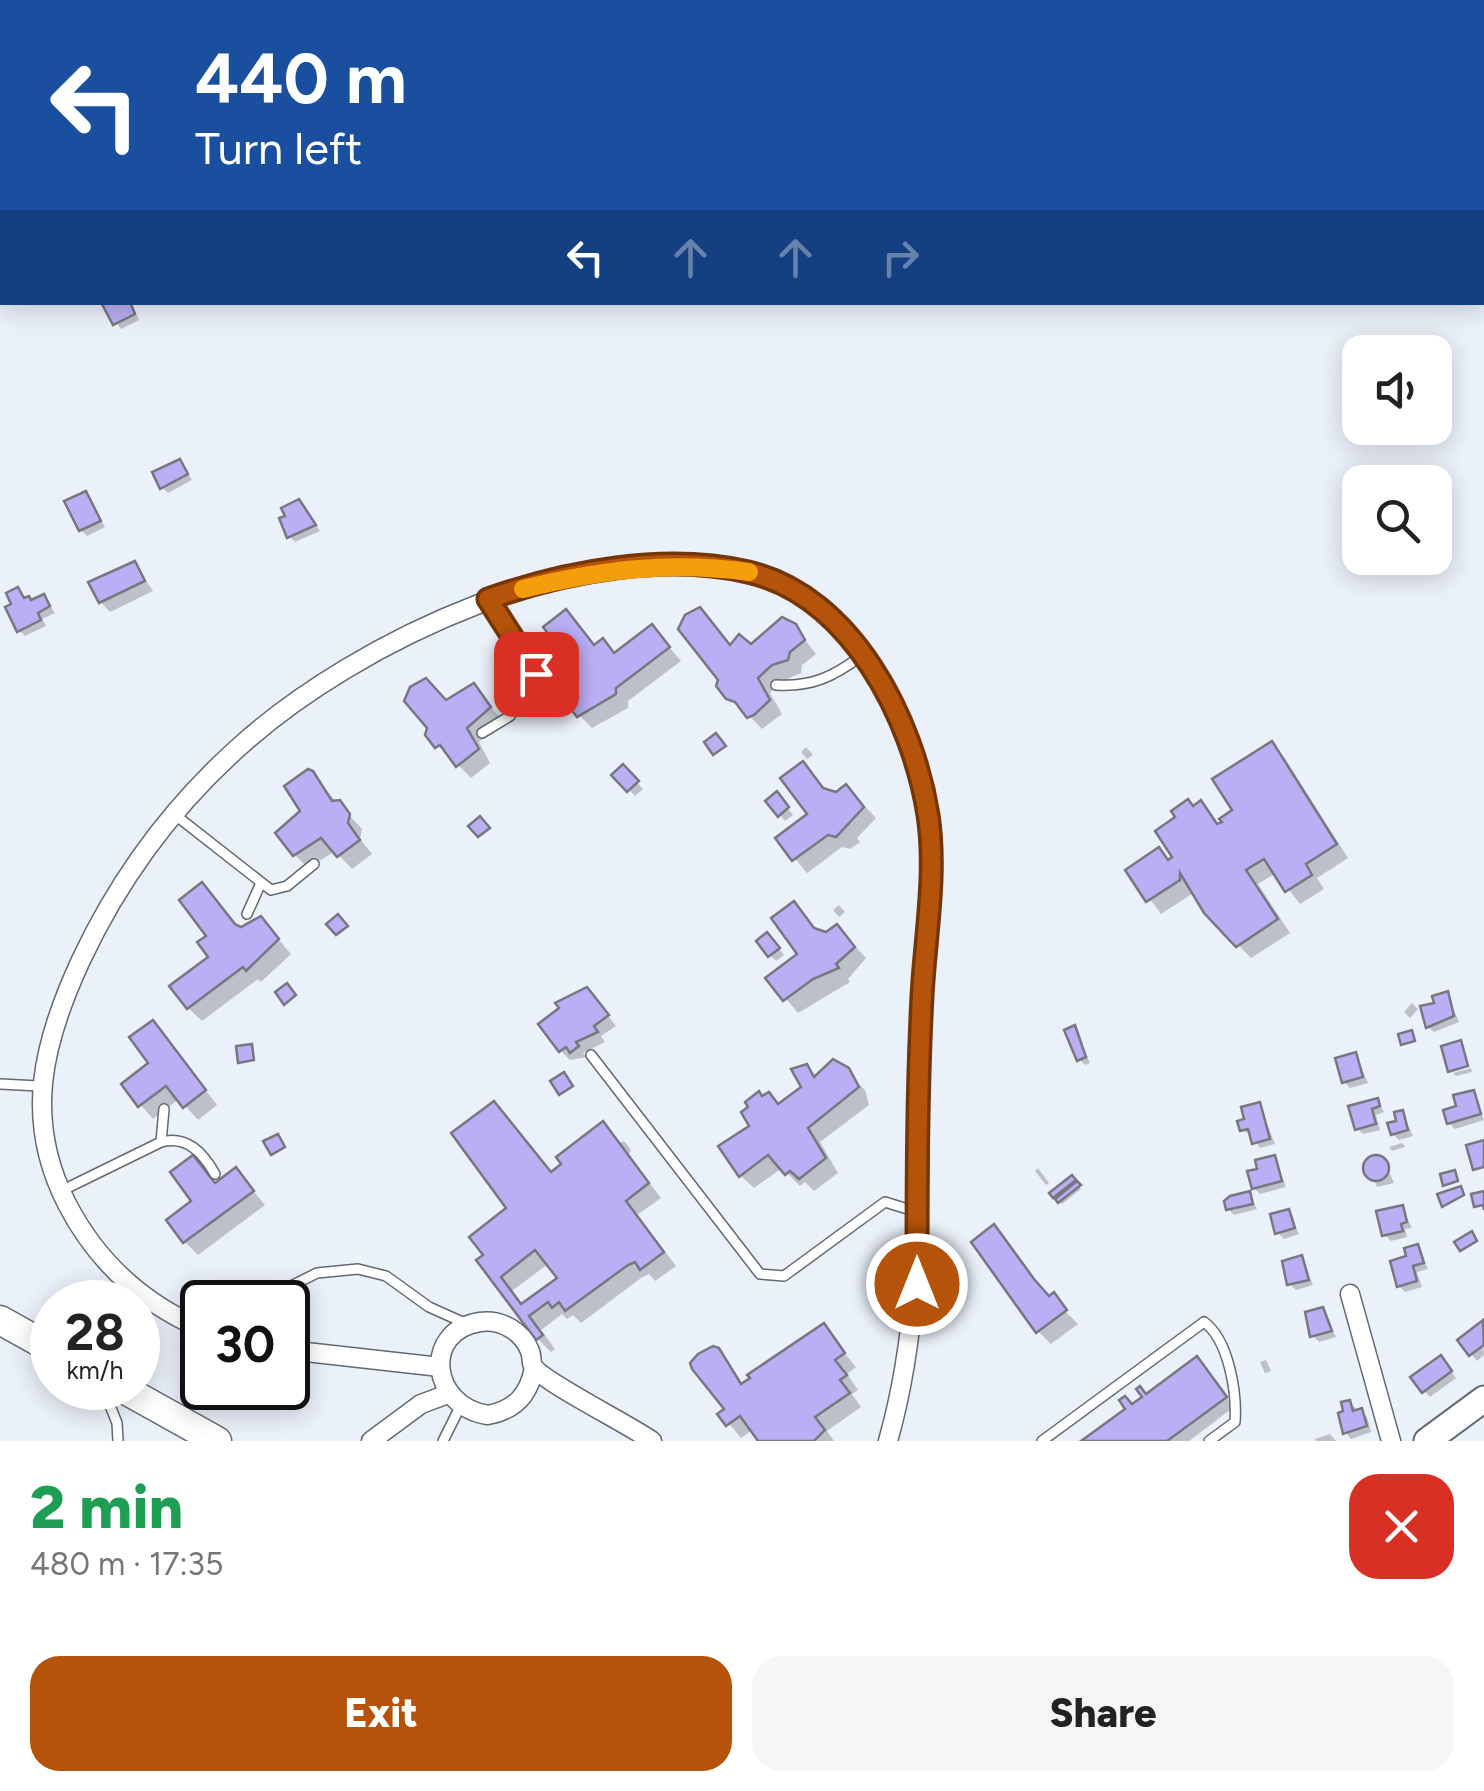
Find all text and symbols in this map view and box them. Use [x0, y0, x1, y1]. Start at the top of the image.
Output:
text: 440 m [195, 36, 407, 121]
icon: left [30, 40, 160, 170]
text: Turn left [195, 121, 362, 175]
icon: left [558, 230, 613, 285]
icon: ahead [663, 230, 718, 285]
icon: ahead [768, 230, 823, 285]
icon: right [873, 230, 928, 285]
map controls [1342, 335, 1452, 575]
button: sound [1342, 335, 1452, 445]
button: search [1342, 465, 1452, 575]
pin [494, 632, 579, 717]
icon: arrive [509, 647, 564, 702]
position arrow [865, 1232, 969, 1336]
speed limit sign: 30 [180, 1280, 310, 1410]
text: 28 [65, 1302, 125, 1363]
text: km/h [66, 1355, 124, 1385]
text: 2 min [30, 1471, 183, 1543]
button: close [1349, 1474, 1454, 1579]
text: 480 m · 17:35 [30, 1545, 223, 1583]
button: Exit [30, 1656, 732, 1771]
button: Share [752, 1656, 1454, 1771]

